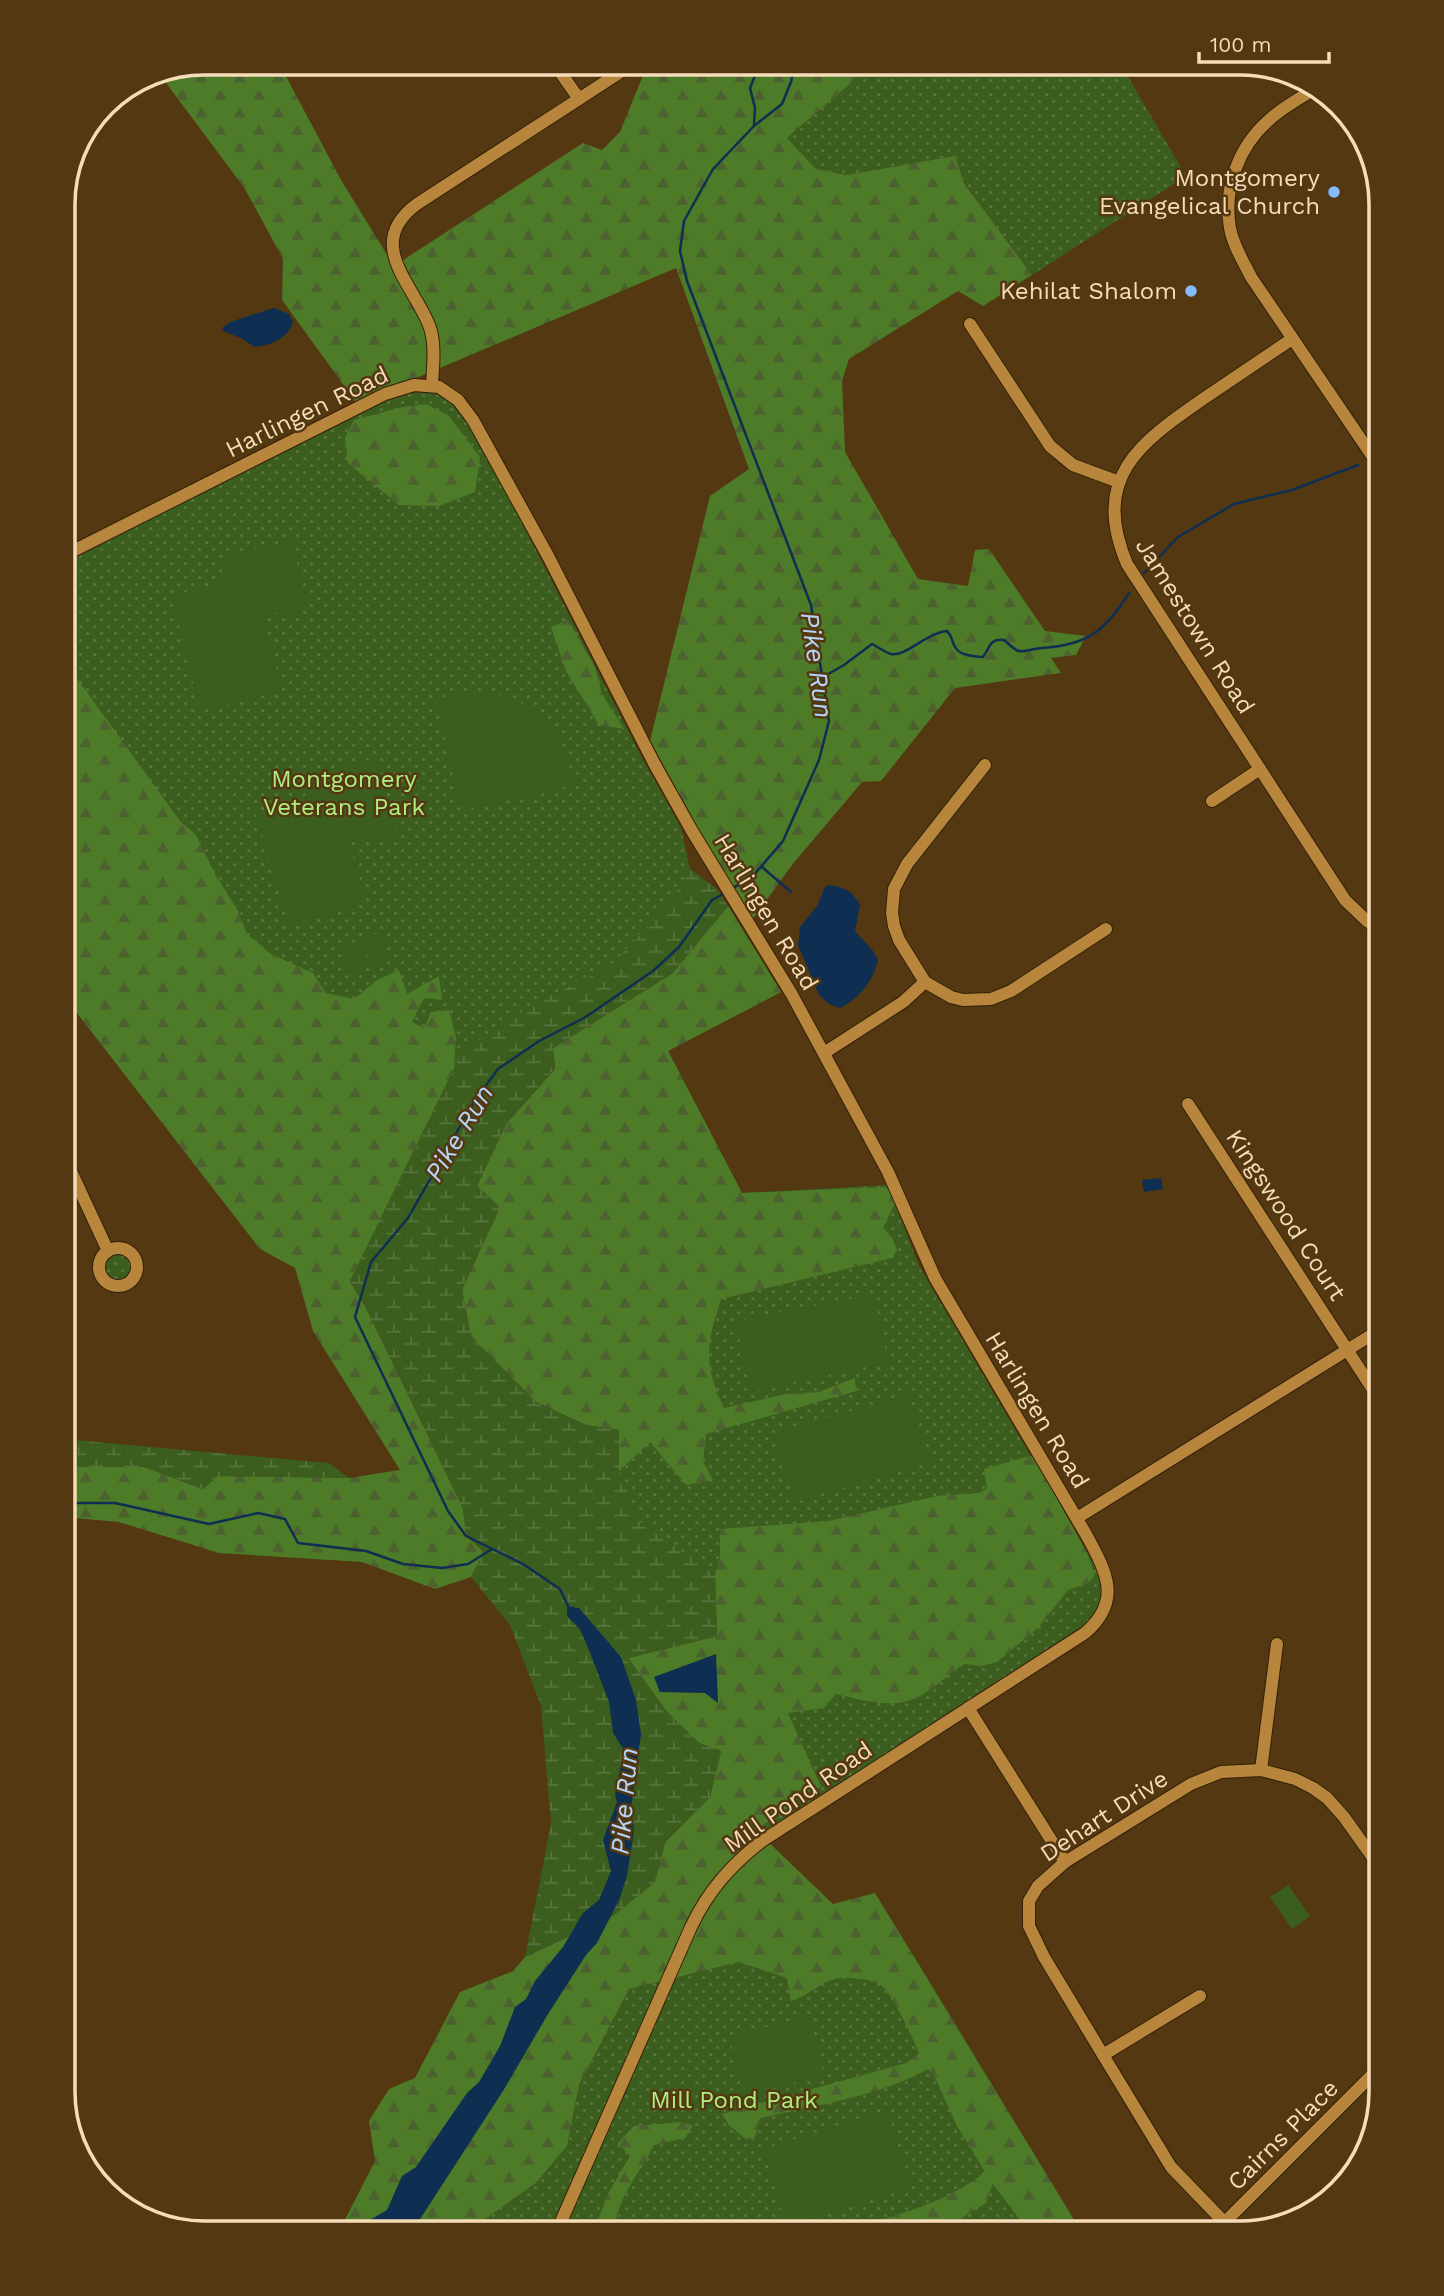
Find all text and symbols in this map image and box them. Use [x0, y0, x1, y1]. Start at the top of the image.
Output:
scale bar [1199, 21, 1328, 65]
text: 100 m [1210, 32, 1272, 57]
place label: Montgomery Evangelical Church [1099, 164, 1321, 220]
marker: Montgomery Evangelical Church [1326, 184, 1342, 200]
place label: Kehilat Shalom [1000, 277, 1177, 305]
marker: Kehilat Shalom [1183, 283, 1199, 299]
street label: Harlingen Road [221, 360, 393, 464]
street label: Jamestown Road [1130, 533, 1260, 719]
water label: Pike Run [795, 610, 839, 720]
park label: Montgomery Veterans Park [263, 765, 425, 821]
street label: Harlingen Road [708, 829, 824, 995]
water label: Pike Run [419, 1079, 499, 1187]
street label: Kingswood Court [1220, 1124, 1352, 1306]
street label: Harlingen Road [979, 1327, 1095, 1493]
street label: Mill Pond Road [719, 1736, 877, 1858]
water label: Pike Run [604, 1746, 644, 1856]
street label: Dehart Drive [1035, 1764, 1173, 1868]
street label: Cairns Place [1222, 2074, 1344, 2196]
park label: Mill Pond Park [650, 2086, 818, 2114]

